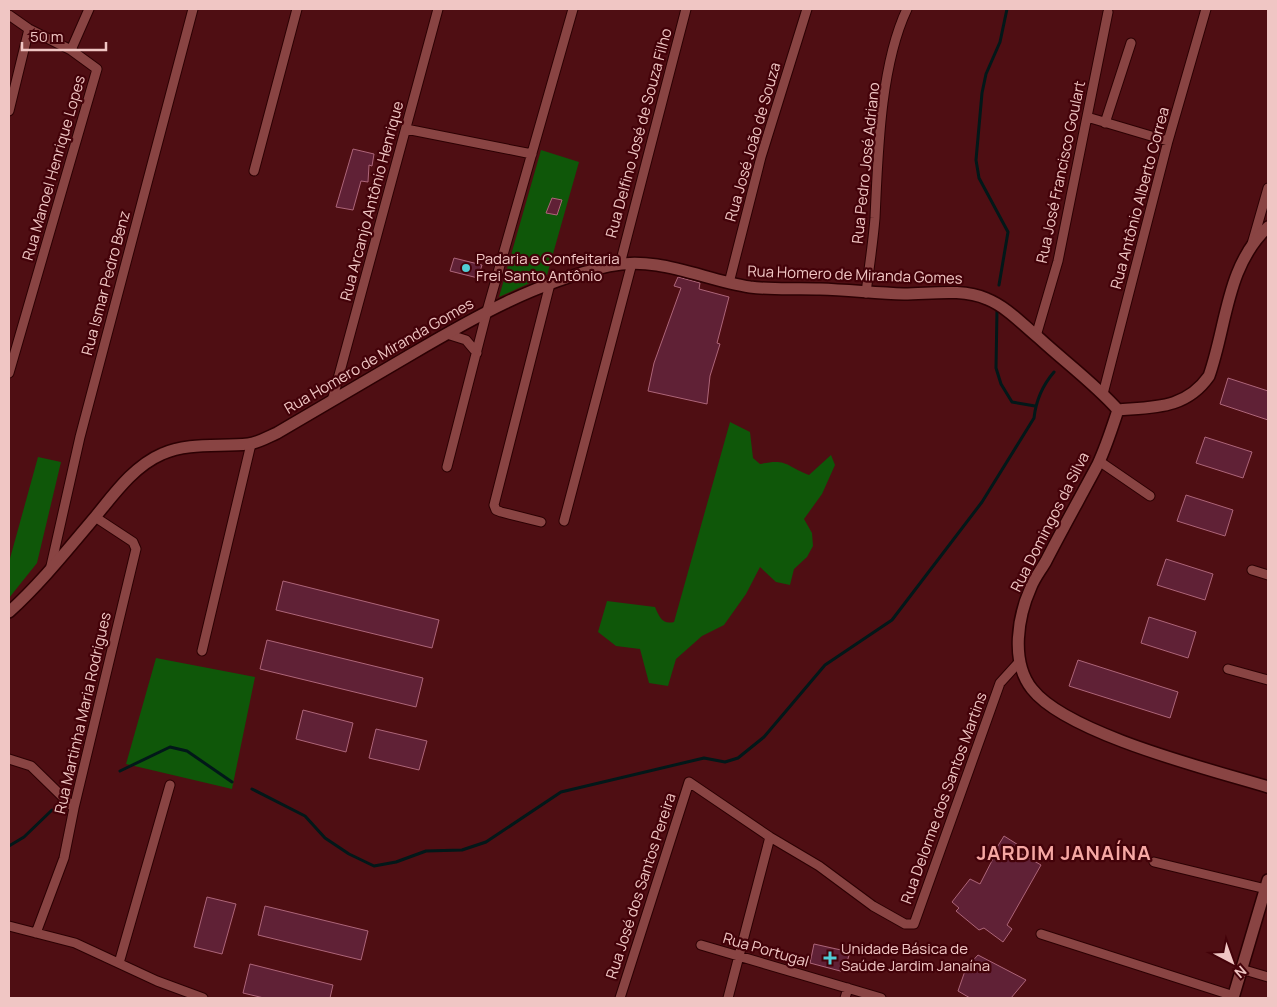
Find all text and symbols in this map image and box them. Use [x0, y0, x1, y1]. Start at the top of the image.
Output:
scale bar [22, 20, 106, 52]
text: 50 m [30, 26, 64, 47]
street label: Rua Delfino José de Souza Filho [600, 26, 677, 240]
street label: Rua José João de Souza [720, 60, 785, 224]
street label: Rua Manoel Henrique Lopes [17, 73, 90, 263]
street label: Rua José Francisco Goulart [1031, 79, 1090, 265]
street label: Rua Pedro José Adriano [847, 81, 884, 245]
street label: Rua Arcanjo Antônio Henrique [335, 98, 408, 303]
street label: Rua Antônio Alberto Correa [1105, 104, 1174, 291]
street label: Rua Ismar Pedro Benz [76, 208, 135, 358]
place label: Padaria e Confeitaria Frei Santo Antônio [476, 248, 620, 286]
street label: Rua Homero de Miranda Gomes [747, 260, 963, 289]
marker: Padaria e Confeitaria Frei Santo Antônio [460, 262, 472, 274]
street label: Rua Homero de Miranda Gomes [280, 293, 477, 419]
street label: Rua Domingos da Silva [1005, 448, 1094, 595]
street label: Rua Martinha Maria Rodrigues [49, 610, 116, 816]
street label: Rua Delorme dos Santos Martins [895, 689, 992, 907]
street label: Rua José dos Santos Pereira [601, 790, 681, 981]
district label: JARDIM JANAÍNA [976, 839, 1152, 866]
street label: Rua Portugal [721, 927, 812, 972]
north arrow [1207, 937, 1257, 987]
place label: Unidade Básica de Saúde Jardim Janaína [841, 938, 990, 976]
marker: Unidade Básica de Saúde Jardim Janaína [823, 951, 837, 965]
text: N [1231, 962, 1251, 983]

